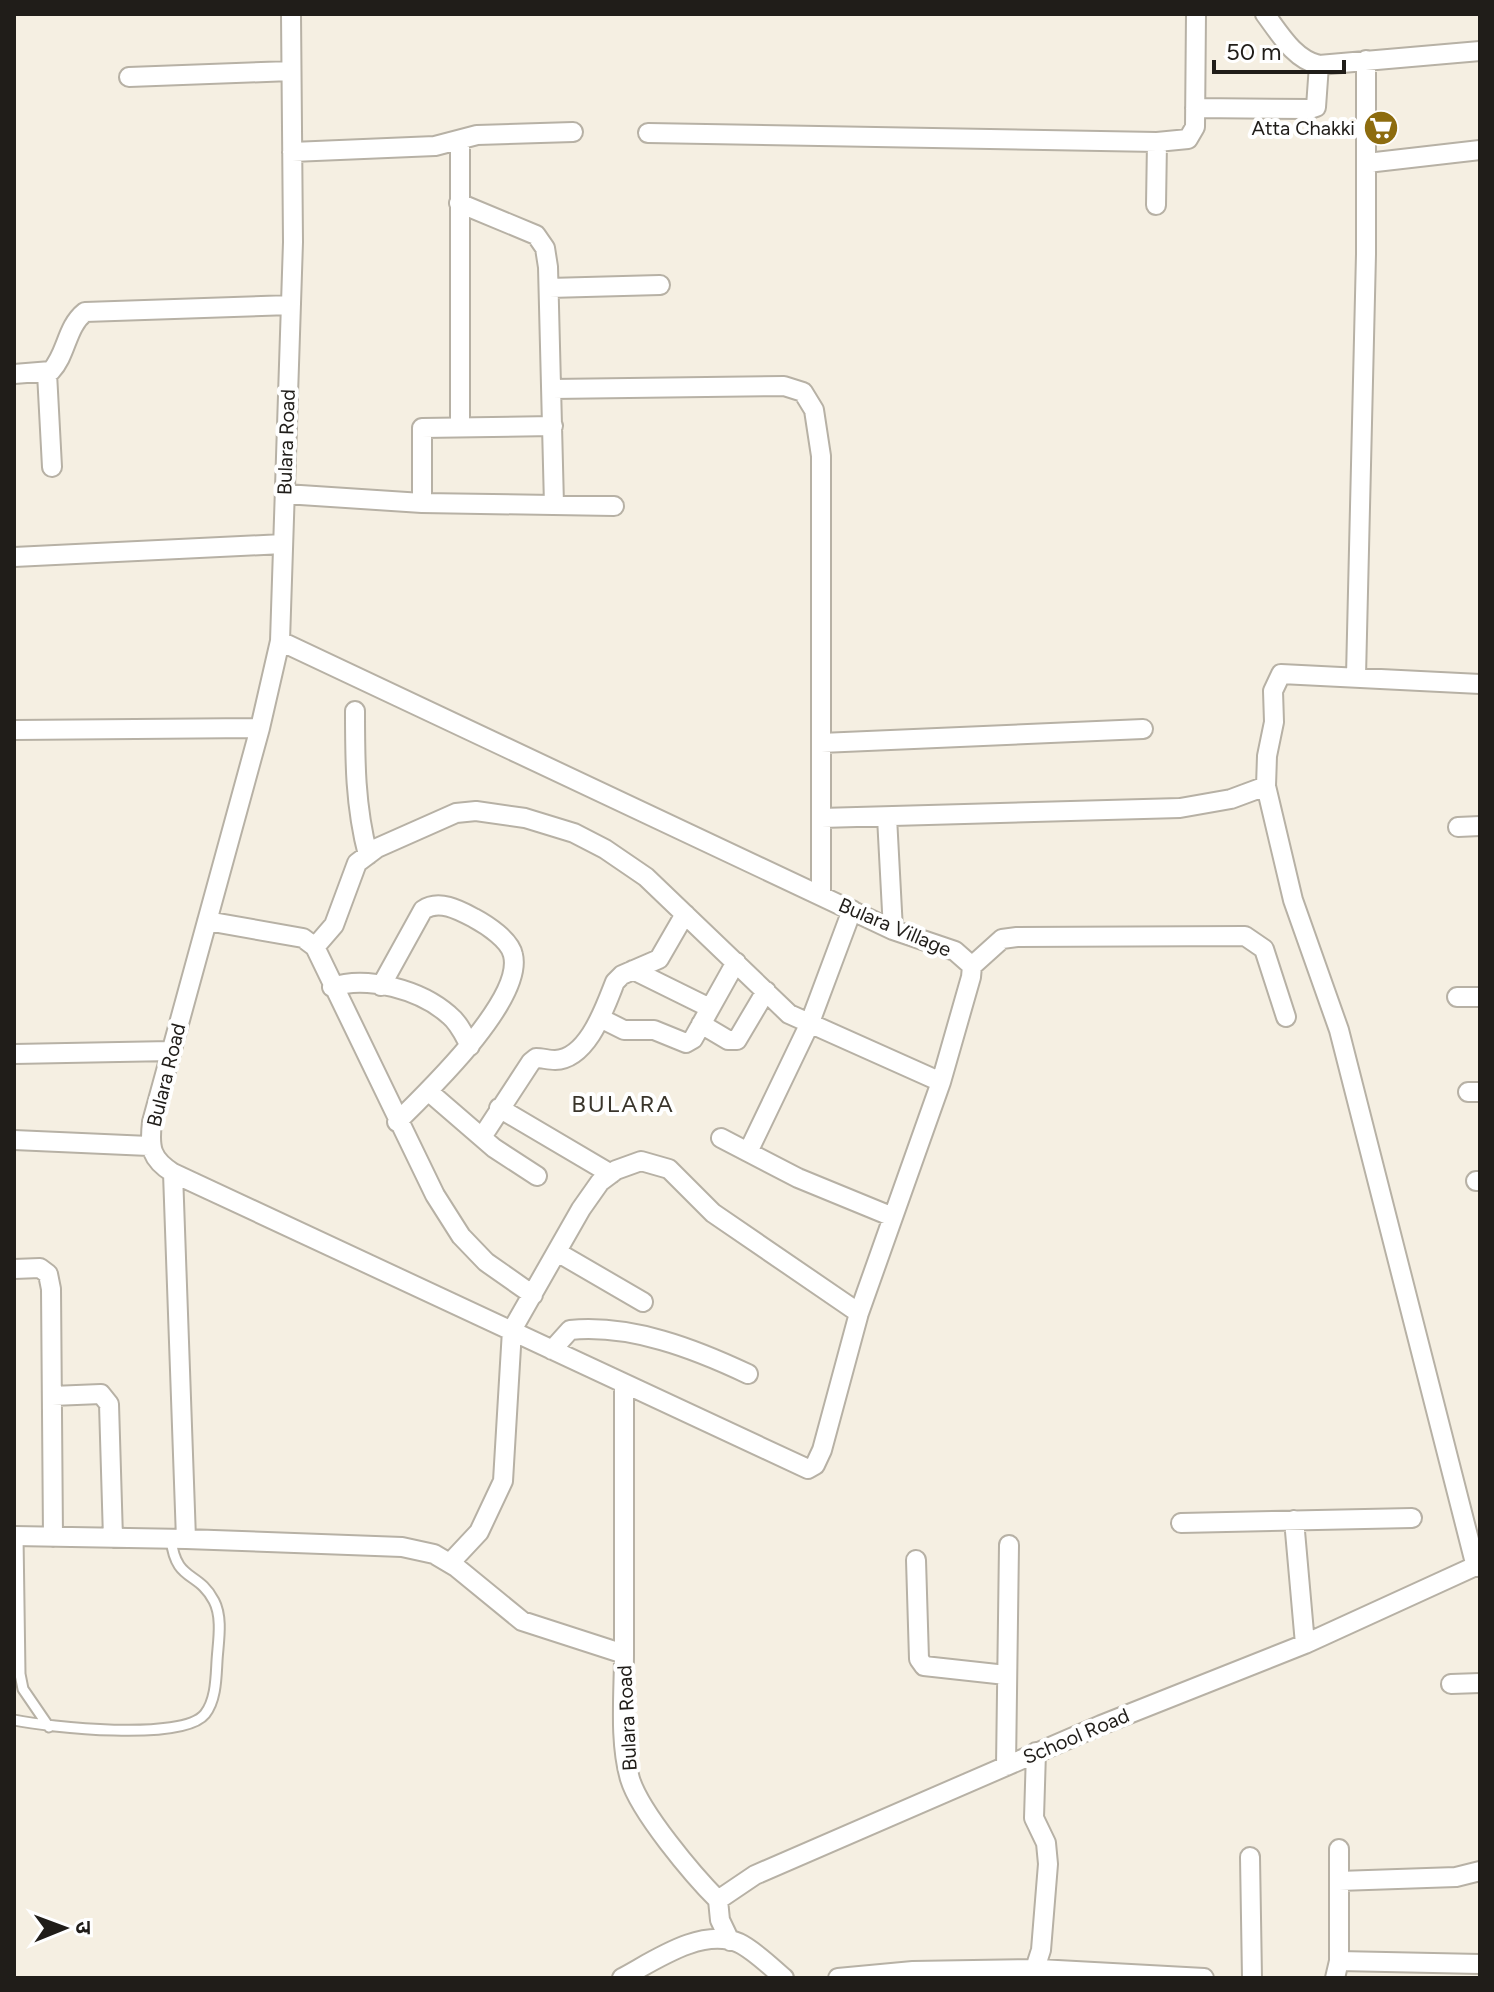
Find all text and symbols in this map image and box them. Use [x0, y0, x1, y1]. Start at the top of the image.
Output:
scale bar [1214, 24, 1344, 74]
text: 50 m [1226, 37, 1282, 66]
supermarket icon: Atta Chakki [1362, 109, 1400, 147]
place label: Atta Chakki [1251, 116, 1355, 140]
street label: Bulara Road [272, 389, 300, 495]
street label: Bulara Village [835, 893, 955, 962]
street label: Bulara Road [142, 1021, 190, 1129]
district label: BULARA [571, 1089, 675, 1118]
street label: Bulara Road [612, 1664, 642, 1772]
street label: School Road [1019, 1703, 1133, 1769]
north arrow [24, 1888, 104, 1968]
text: उ [70, 1921, 97, 1935]

